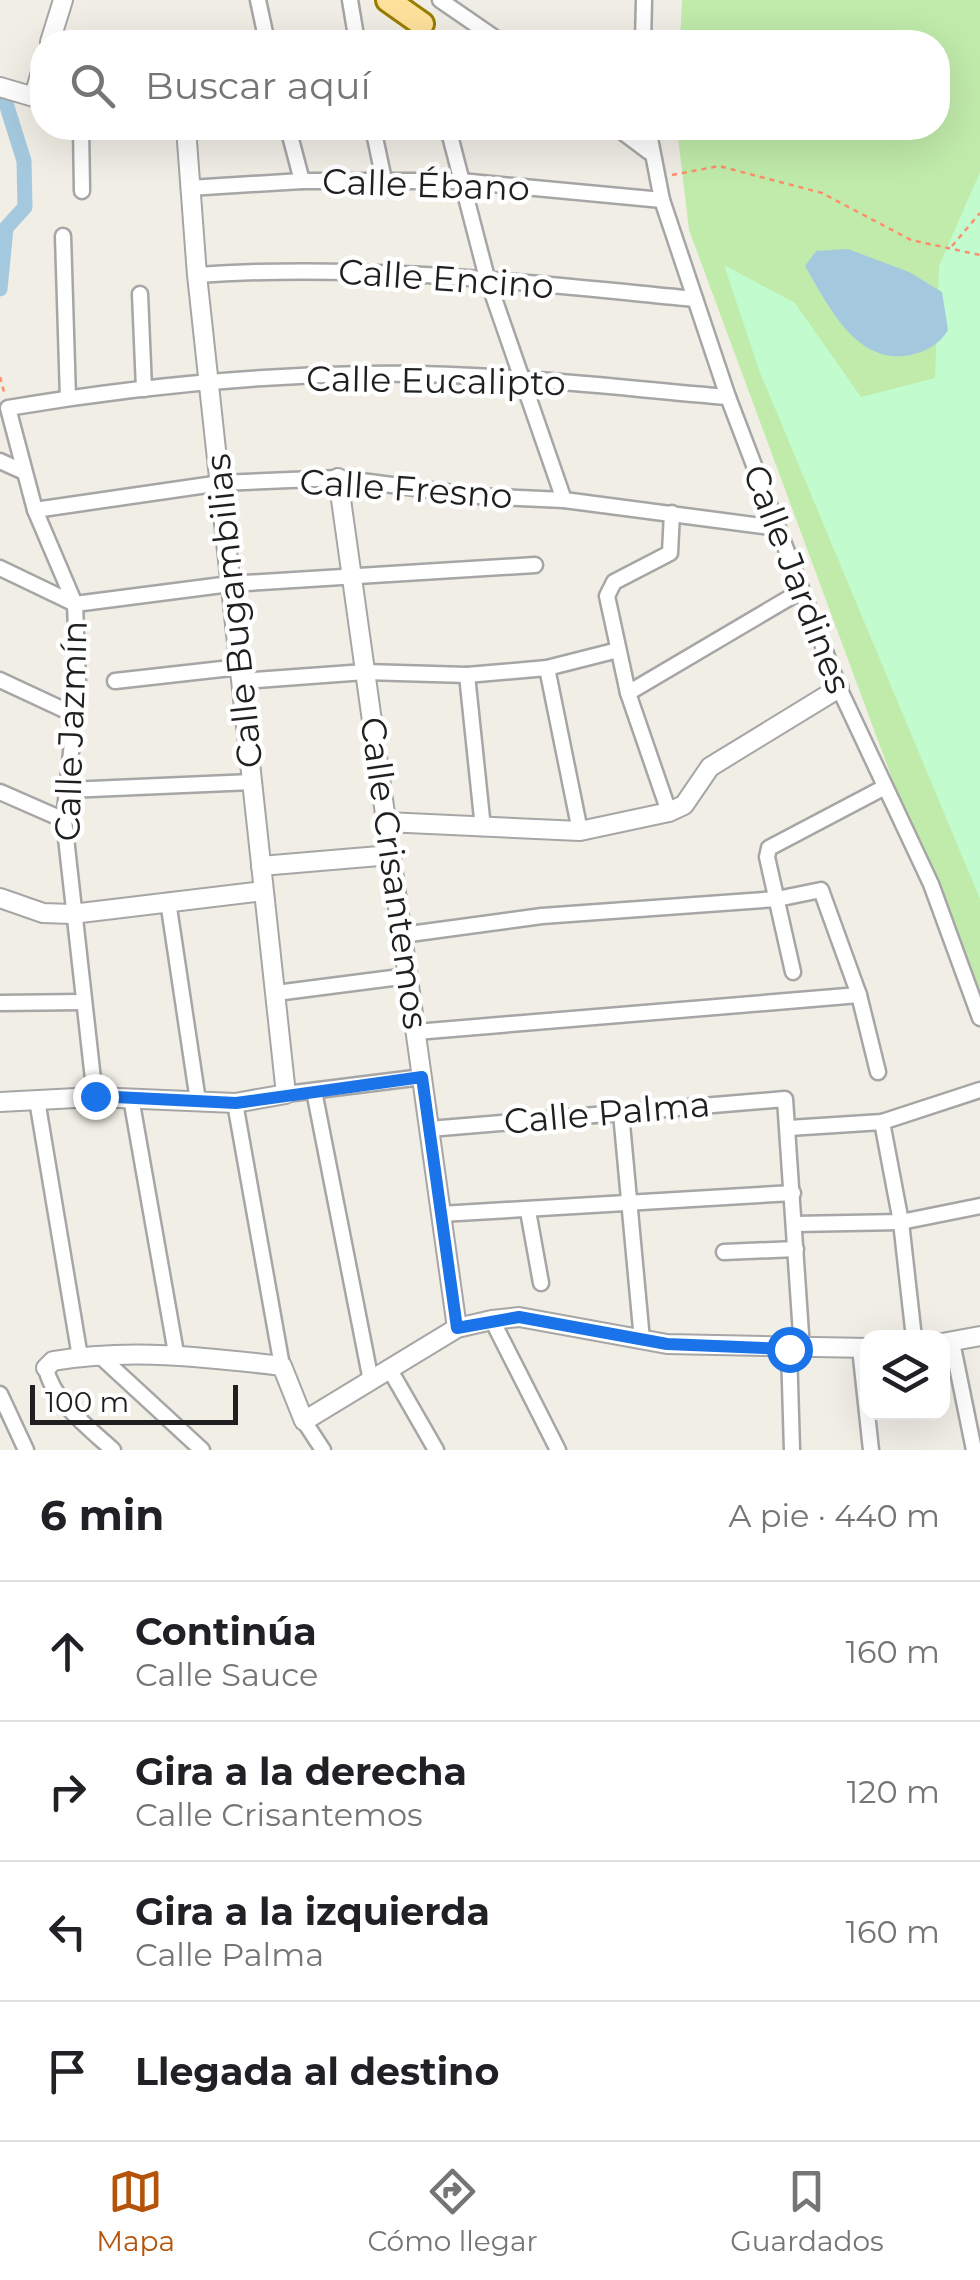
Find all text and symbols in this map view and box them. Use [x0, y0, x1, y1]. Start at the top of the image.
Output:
search box [30, 30, 950, 140]
icon: search [65, 58, 120, 113]
text: Buscar aquí [145, 62, 371, 109]
street label: Calle Ébano [322, 159, 531, 210]
street label: Calle Encino [337, 250, 555, 307]
street label: Calle Eucalipto [306, 357, 566, 404]
street label: Calle Bugambilias [196, 452, 271, 770]
street label: Calle Jardines [734, 459, 861, 699]
street label: Calle Fresno [298, 460, 514, 517]
street label: Calle Jazmín [45, 620, 96, 842]
street label: Calle Crisantemos [351, 714, 438, 1032]
route end [73, 1074, 119, 1120]
street label: Calle Palma [502, 1082, 712, 1143]
route start [767, 1327, 813, 1373]
map controls [860, 1330, 950, 1420]
button: layers [860, 1330, 950, 1420]
scale bar [30, 1380, 238, 1424]
text: 100 m [45, 1385, 129, 1419]
text: 6 min [40, 1489, 164, 1541]
text: A pie · 440 m [728, 1496, 940, 1535]
text: Continúa [135, 1608, 317, 1655]
icon: ahead [40, 1624, 95, 1679]
text: 160 m [845, 1632, 940, 1671]
text: Calle Sauce [135, 1655, 318, 1694]
text: Gira a la derecha [135, 1748, 467, 1795]
icon: right [40, 1764, 95, 1819]
text: 120 m [847, 1772, 940, 1811]
text: Calle Crisantemos [135, 1795, 423, 1834]
text: Gira a la izquierda [135, 1888, 490, 1935]
icon: left [40, 1904, 95, 1959]
text: 160 m [845, 1912, 940, 1951]
text: Calle Palma [135, 1935, 324, 1974]
icon: arrive [40, 2044, 95, 2099]
text: Llegada al destino [135, 2048, 499, 2095]
tab: Mapa [96, 2164, 175, 2258]
tab: Cómo llegar [367, 2164, 538, 2258]
tab: Guardados [730, 2164, 884, 2258]

